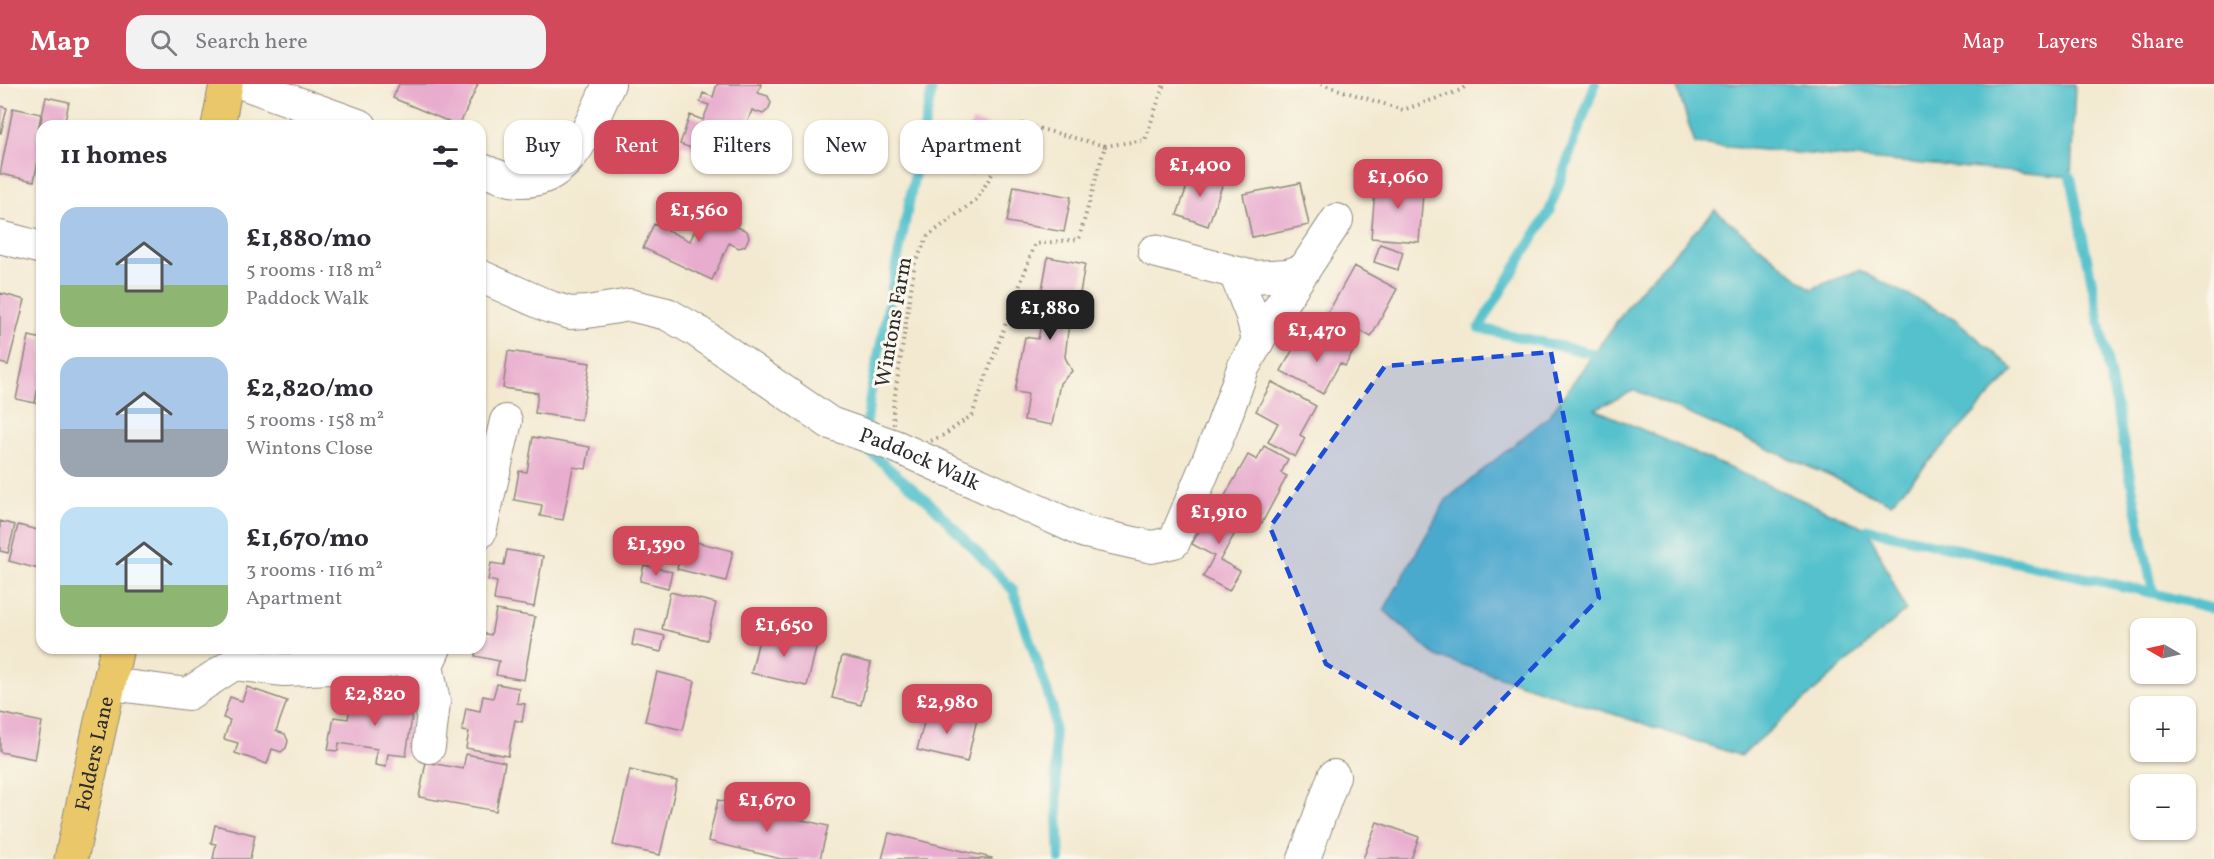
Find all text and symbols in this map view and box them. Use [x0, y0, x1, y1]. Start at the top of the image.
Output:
search box [126, 15, 546, 69]
text: Map [30, 23, 90, 62]
icon: search [147, 26, 180, 59]
text: Search here [195, 27, 308, 58]
text: Map [1962, 28, 2004, 57]
text: Layers [2037, 28, 2098, 57]
text: Share [2131, 28, 2184, 57]
chip: Buy [504, 120, 582, 174]
chip: Rent [594, 120, 679, 174]
chip: Filters [691, 120, 792, 174]
chip: New [804, 120, 888, 174]
chip: Apartment [900, 120, 1043, 174]
text: 11 homes [60, 138, 167, 174]
icon: filters [429, 140, 462, 173]
pin: £1,400 [1151, 147, 1249, 198]
text: £1,400 [1169, 152, 1231, 180]
pin: £1,060 [1349, 159, 1447, 210]
text: £1,060 [1367, 164, 1429, 192]
pin: £1,560 [650, 192, 748, 243]
text: £1,560 [670, 197, 728, 225]
text: £1,880/mo [246, 221, 371, 257]
icon: home [108, 231, 180, 303]
street label: Wintons Farm [869, 255, 920, 390]
text: 5 rooms · 118 m² [246, 257, 382, 285]
text: Paddock Walk [246, 285, 369, 313]
pin: £1,880 [1001, 290, 1099, 341]
text: £1,880 [1020, 295, 1080, 323]
pin: £1,470 [1268, 312, 1366, 363]
text: £1,470 [1288, 317, 1346, 345]
text: £2,820/mo [246, 371, 373, 407]
icon: home [108, 381, 180, 453]
text: 5 rooms · 158 m² [246, 407, 384, 435]
street label: Paddock Walk [855, 421, 985, 499]
text: Wintons Close [246, 435, 373, 463]
pin: £1,910 [1170, 494, 1268, 545]
text: £1,910 [1191, 499, 1247, 527]
text: £1,670/mo [246, 521, 369, 557]
pin: £1,390 [607, 526, 705, 577]
icon: home [108, 531, 180, 603]
text: £1,390 [627, 531, 685, 559]
text: 3 rooms · 116 m² [246, 557, 383, 585]
text: Apartment [246, 585, 342, 613]
pin: £1,650 [735, 607, 833, 658]
text: £1,650 [755, 612, 813, 640]
north arrow [2130, 618, 2196, 684]
map controls [2130, 618, 2196, 840]
pin: £2,820 [326, 676, 424, 727]
text: £2,820 [344, 681, 406, 709]
pin: £2,980 [898, 684, 996, 735]
text: £2,980 [916, 689, 978, 717]
street label: Folders Lane [69, 694, 122, 814]
button: + [2130, 696, 2196, 762]
button: − [2130, 774, 2196, 840]
pin: £1,670 [718, 782, 816, 833]
text: £1,670 [738, 787, 796, 815]

